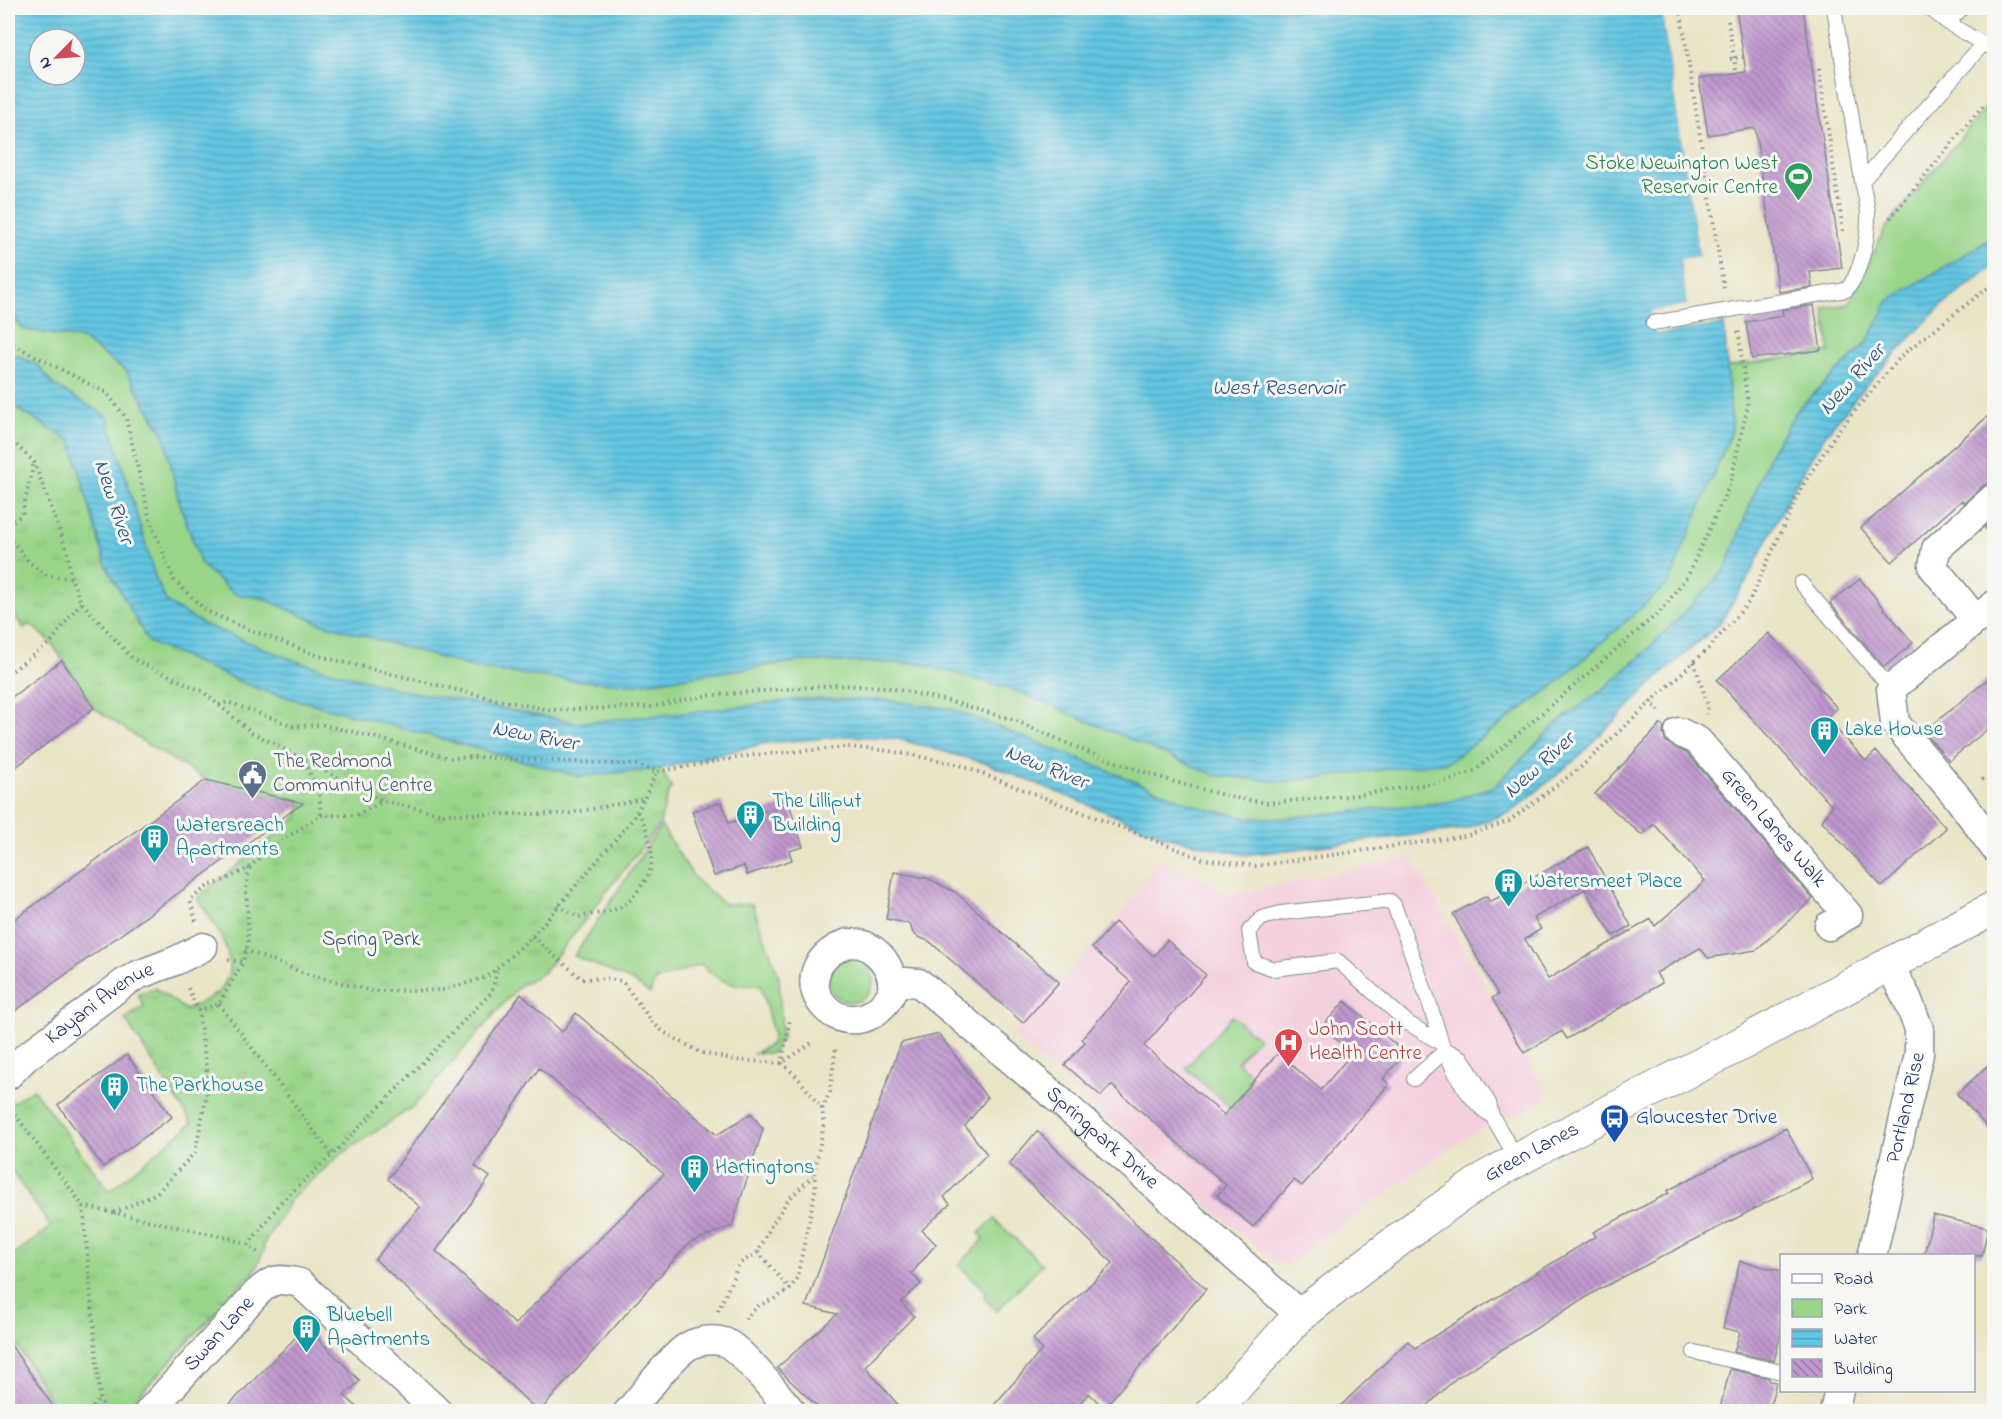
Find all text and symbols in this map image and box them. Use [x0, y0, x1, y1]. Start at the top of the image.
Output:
north arrow [27, 27, 87, 87]
text: N [32, 52, 58, 72]
place label: Stoke Newington West Reservoir Centre [1585, 149, 1779, 203]
sports icon: Stoke Newington West Reservoir Centre [1783, 160, 1815, 202]
water label: New River [1812, 335, 1896, 423]
water label: West Reservoir [1212, 373, 1347, 405]
water label: New River [84, 456, 143, 551]
water label: New River [489, 713, 584, 762]
building icon: Lake House [1808, 714, 1840, 756]
place label: Lake House [1845, 715, 1944, 745]
water label: New River [1497, 723, 1585, 807]
water label: New River [1000, 737, 1095, 800]
place label: The Redmond Community Centre [273, 747, 433, 803]
public building icon: The Redmond Community Centre [236, 758, 268, 800]
street label: Green Lanes Walk [1713, 762, 1834, 895]
place label: The Lilliput Building [771, 787, 861, 843]
building icon: The Lilliput Building [735, 798, 767, 840]
place label: Watersreach Apartments [176, 811, 284, 865]
building icon: Watersreach Apartments [139, 822, 171, 864]
building icon: Watersmeet Place [1492, 866, 1524, 908]
place label: Watersmeet Place [1529, 867, 1683, 897]
park label: Spring Park [322, 925, 421, 957]
street label: Kayani Avenue [40, 955, 159, 1052]
place label: John Scott Health Centre [1309, 1015, 1423, 1069]
hospital icon: John Scott Health Centre [1272, 1026, 1304, 1068]
street label: Portland Rise [1879, 1049, 1934, 1166]
building icon: The Parkhouse [99, 1070, 131, 1112]
place label: The Parkhouse [136, 1071, 264, 1101]
street label: Springpark Drive [1039, 1079, 1166, 1197]
bus stop icon: Gloucester Drive [1599, 1102, 1631, 1144]
place label: Gloucester Drive [1636, 1103, 1778, 1133]
street label: Green Lanes [1479, 1115, 1585, 1190]
building icon: Hartingtons [678, 1152, 710, 1194]
place label: Hartingtons [715, 1153, 815, 1185]
legend [1780, 1254, 1975, 1392]
text: Road [1834, 1267, 1873, 1293]
street label: Swan Lane [177, 1289, 262, 1379]
text: Park [1834, 1297, 1867, 1323]
place label: Bluebell Apartments [326, 1301, 430, 1355]
building icon: Bluebell Apartments [290, 1312, 322, 1354]
text: Water [1834, 1327, 1878, 1353]
text: Building [1833, 1357, 1893, 1384]

